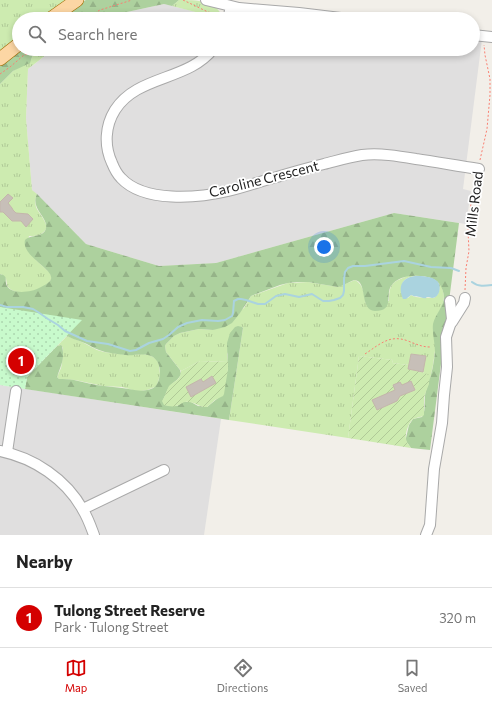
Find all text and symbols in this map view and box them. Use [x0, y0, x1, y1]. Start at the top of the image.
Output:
search box [12, 12, 480, 56]
icon: search [26, 23, 48, 45]
text: Search here [58, 25, 137, 43]
street label: Caroline Crescent [207, 157, 321, 200]
street label: Mills Road [461, 170, 486, 238]
your location [314, 237, 334, 257]
pin: 1 [8, 346, 34, 376]
text: Nearby [16, 551, 73, 572]
text: Tulong Street Reserve [54, 601, 205, 619]
text: 1 [26, 610, 32, 626]
text: 320 m [439, 610, 476, 626]
text: Park · Tulong Street [54, 619, 169, 635]
tab: Map [65, 657, 87, 694]
tab: Directions [217, 657, 268, 694]
tab: Saved [398, 657, 427, 694]

